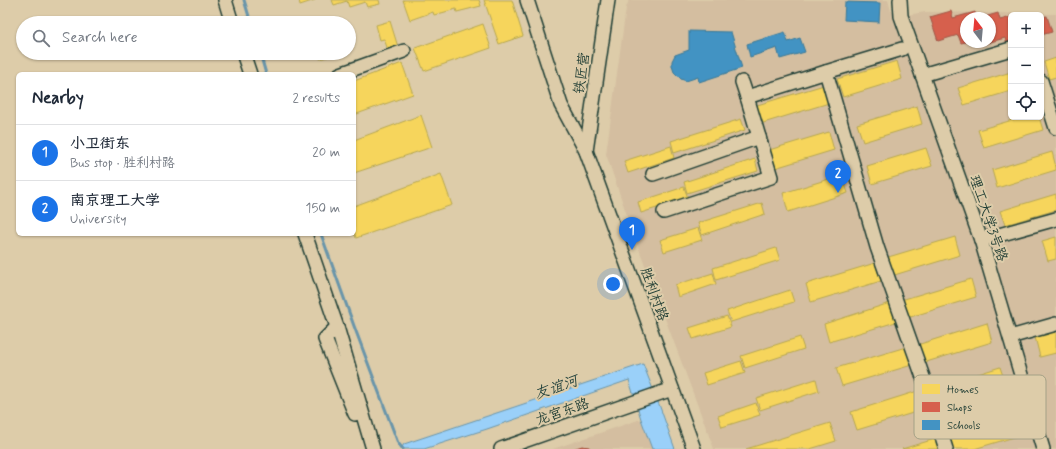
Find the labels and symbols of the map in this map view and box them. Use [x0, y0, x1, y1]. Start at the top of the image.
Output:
north arrow [960, 12, 996, 48]
street label: 铁匠营 [570, 51, 594, 95]
pin: 2 [825, 160, 851, 193]
street label: 理工大学3号路 [965, 173, 1011, 264]
pin: 1 [619, 217, 645, 250]
street label: 胜利村路 [636, 265, 672, 324]
your location [603, 274, 623, 294]
water label: 友谊河 [532, 370, 584, 405]
legend [914, 375, 1046, 439]
text: Homes [947, 383, 979, 397]
street label: 龙宫东路 [533, 394, 592, 430]
text: Shops [947, 401, 972, 415]
text: Schools [947, 419, 981, 433]

